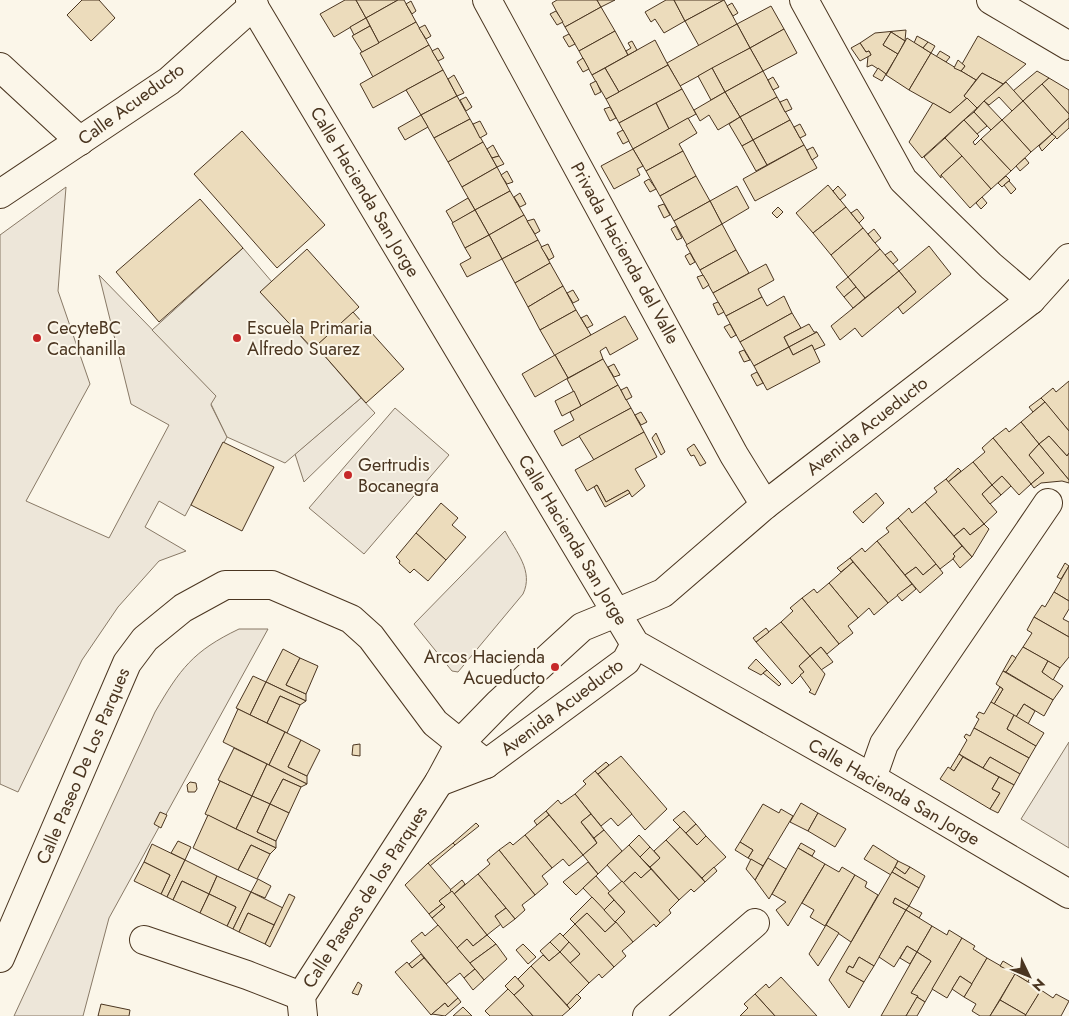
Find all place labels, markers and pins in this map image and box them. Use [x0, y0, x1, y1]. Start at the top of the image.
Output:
place label: CecyteBC Cachanilla [47, 315, 126, 362]
place label: Escuela Primaria Alfredo Suarez [247, 315, 372, 362]
marker: CecyteBC Cachanilla [31, 332, 43, 344]
marker: Escuela Primaria Alfredo Suarez [231, 332, 243, 344]
place label: Gertrudis Bocanegra [358, 452, 439, 499]
marker: Gertrudis Bocanegra [342, 469, 354, 481]
place label: Arcos Hacienda Acueducto [424, 644, 545, 691]
marker: Arcos Hacienda Acueducto [549, 661, 561, 673]

